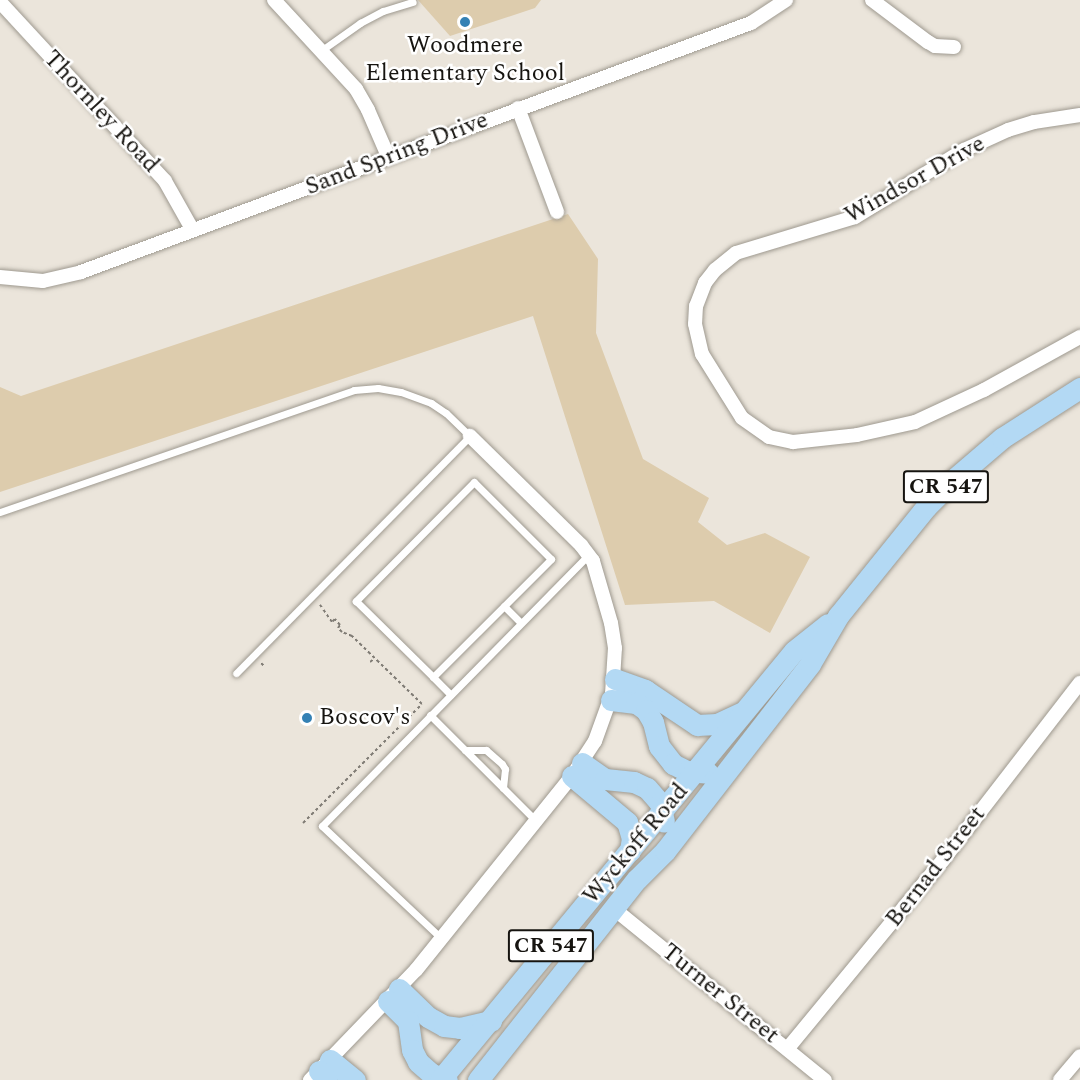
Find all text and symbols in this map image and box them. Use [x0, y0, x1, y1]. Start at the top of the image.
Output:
marker: Woodmere Elementary School [458, 15, 472, 29]
place label: Woodmere Elementary School [365, 32, 565, 88]
street label: Thornley Road [37, 45, 165, 179]
street label: Sand Spring Drive [302, 106, 492, 202]
street label: Windsor Drive [840, 130, 990, 230]
road number: CR 547 [902, 468, 990, 506]
place label: Boscov's [319, 704, 411, 732]
marker: Boscov's [300, 711, 314, 725]
street label: Wyckoff Road [577, 778, 695, 910]
street label: Bernad Street [880, 801, 992, 933]
road number: CR 547 [508, 927, 594, 965]
street label: Turner Street [655, 938, 785, 1050]

